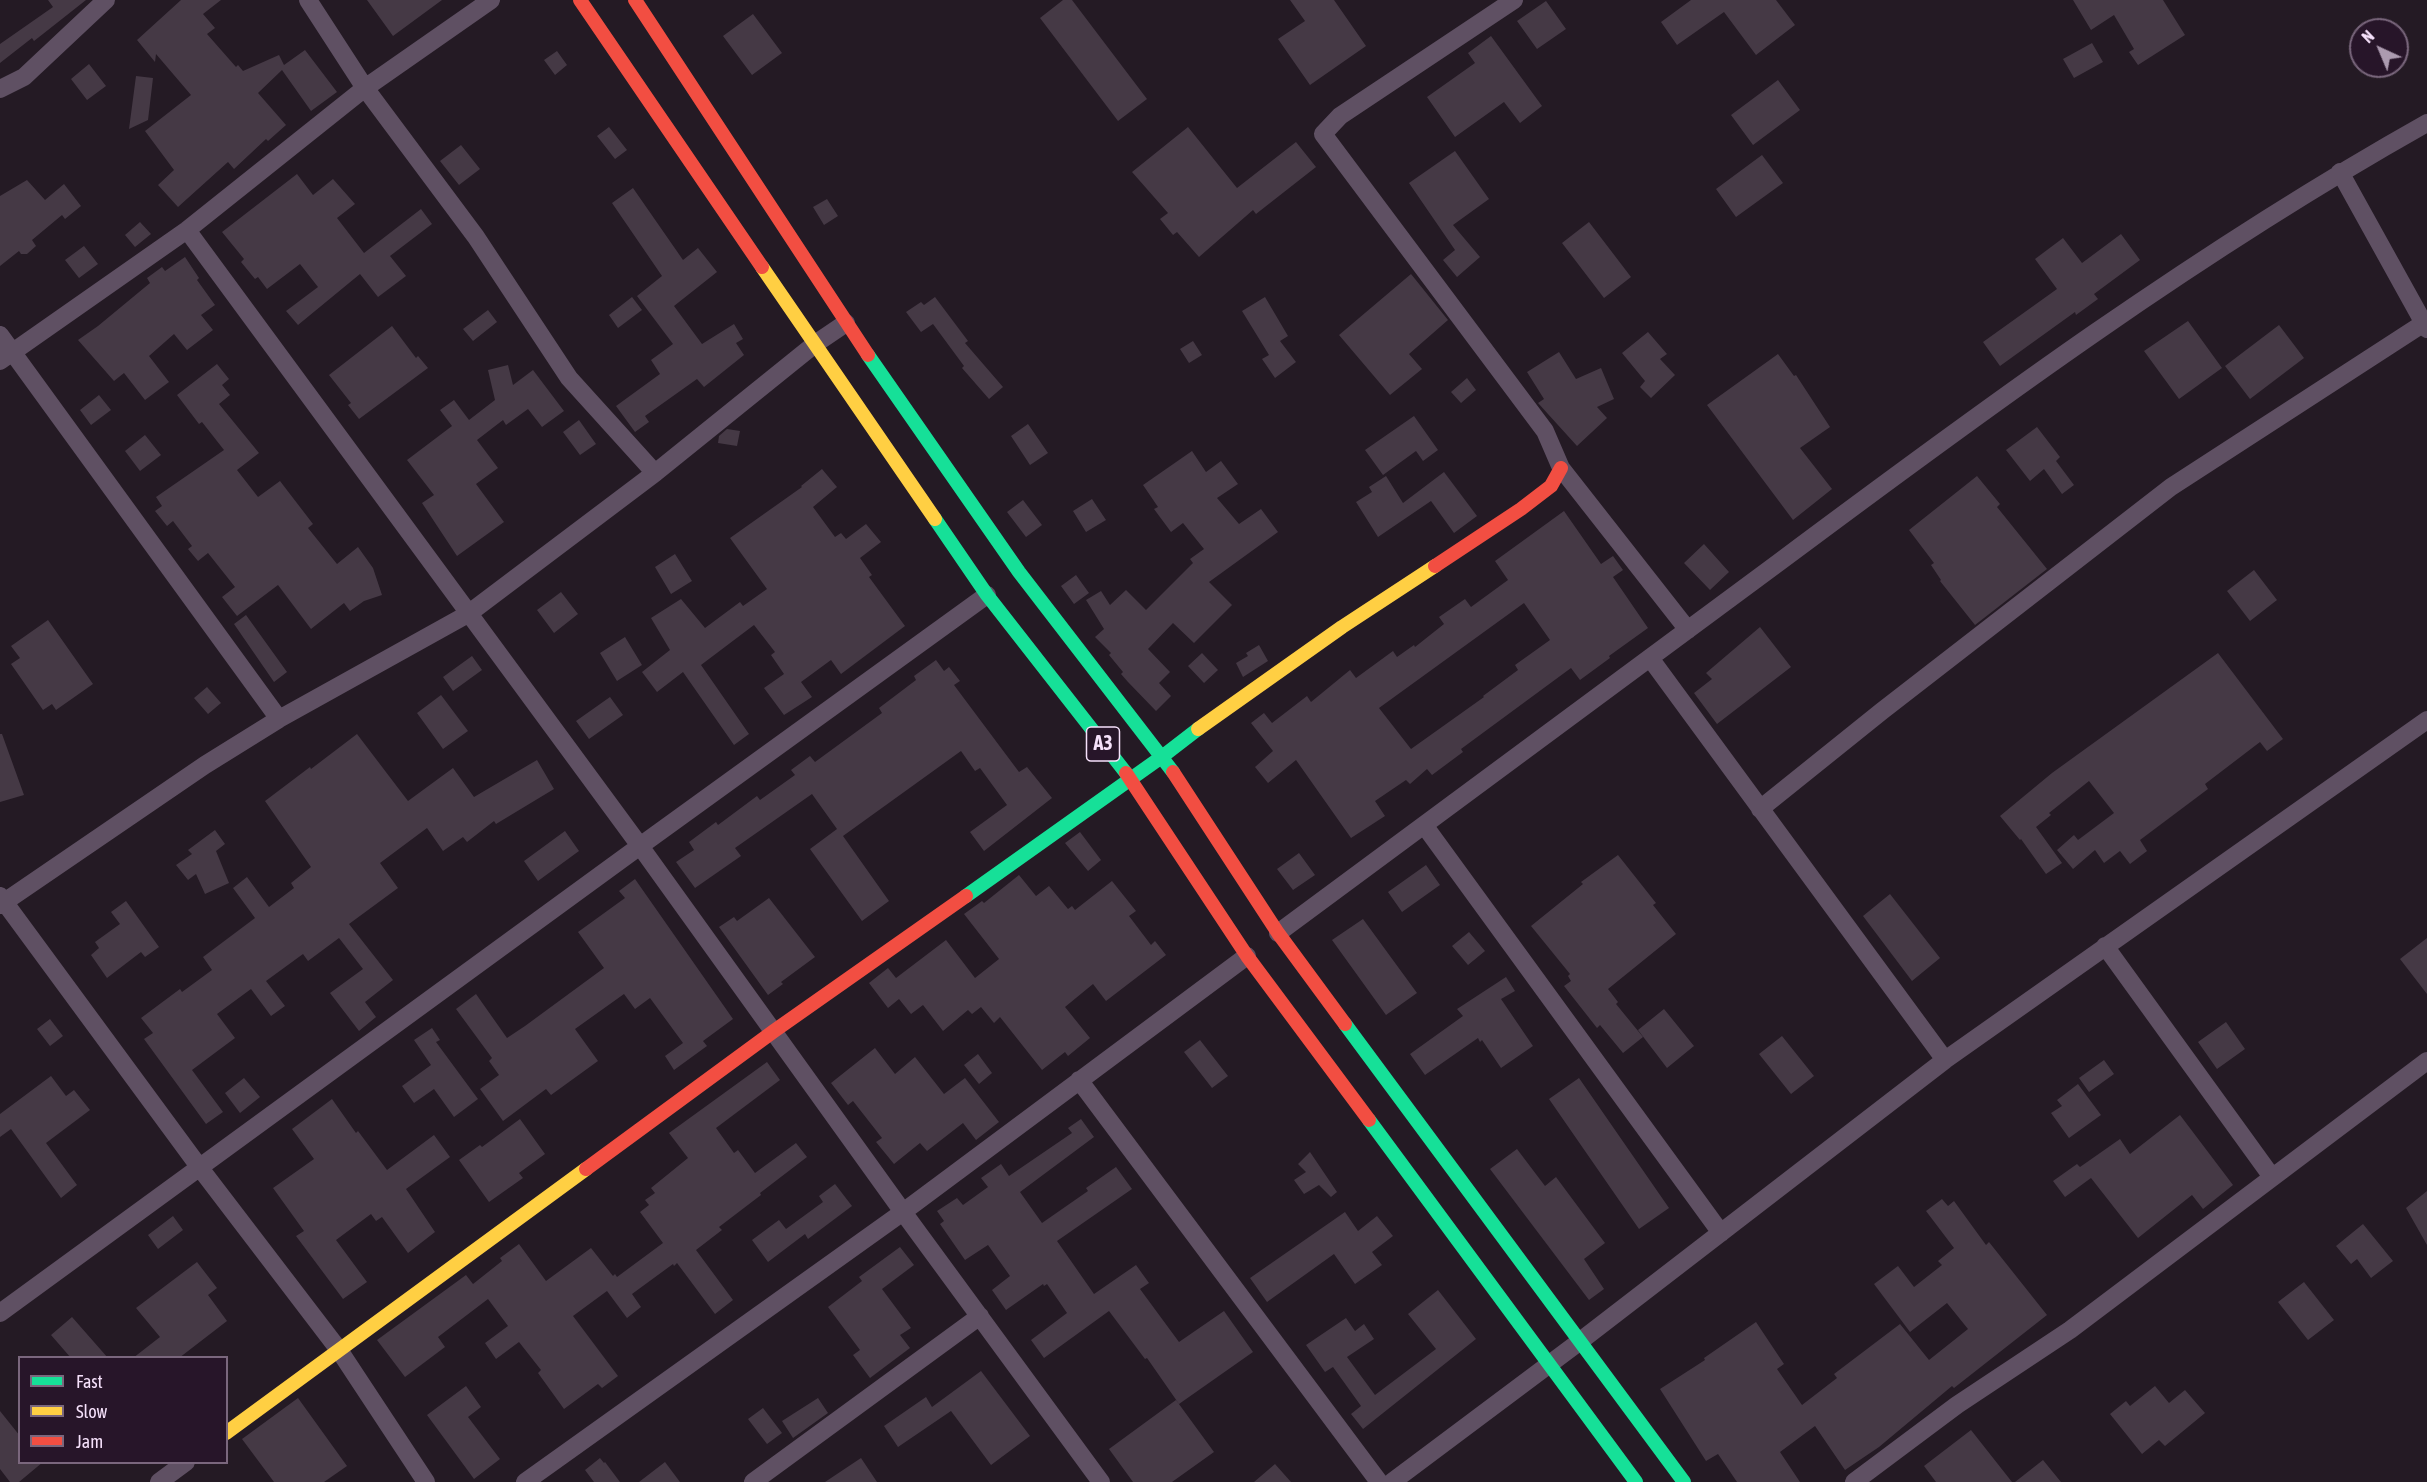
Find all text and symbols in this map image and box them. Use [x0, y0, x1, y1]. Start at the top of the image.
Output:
north arrow [2349, 18, 2409, 78]
text: N [2358, 27, 2378, 46]
road number: A3 [1086, 727, 1120, 761]
legend [18, 1356, 228, 1464]
text: Fast [76, 1371, 103, 1392]
text: Slow [76, 1401, 107, 1422]
text: Jam [76, 1431, 103, 1452]

